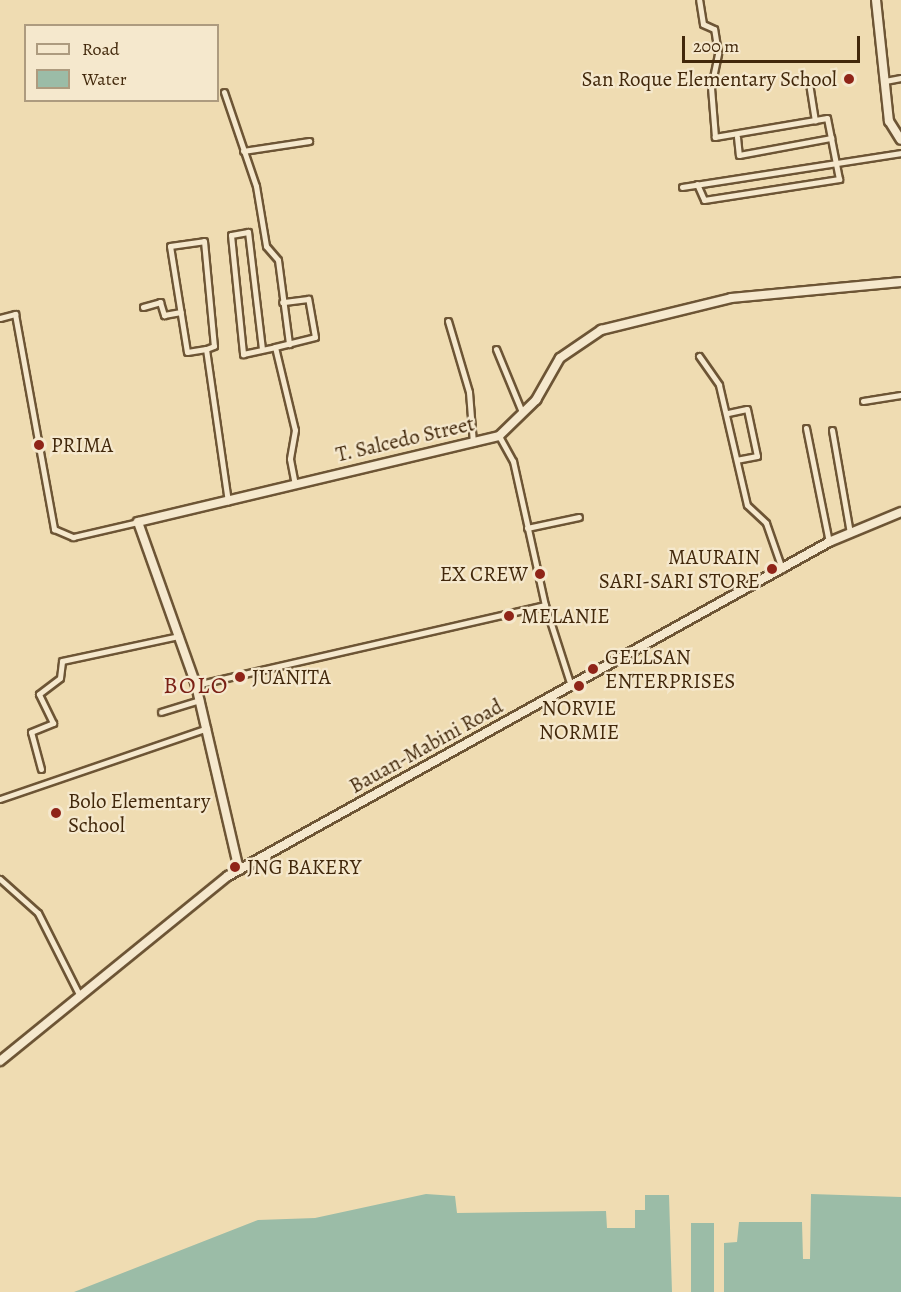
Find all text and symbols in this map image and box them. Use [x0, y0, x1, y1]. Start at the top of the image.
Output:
legend [24, 24, 219, 102]
scale bar [685, 24, 864, 62]
text: 200 m [693, 34, 739, 58]
text: Road [82, 37, 119, 61]
place label: San Roque Elementary School [582, 66, 837, 92]
text: Water [82, 67, 127, 91]
marker: San Roque Elementary School [842, 72, 856, 86]
street label: T. Salcedo Street [333, 411, 477, 467]
place label: PRIMA [51, 432, 113, 458]
marker: PRIMA [32, 438, 46, 452]
place label: MAURAIN SARI-SARI STORE [599, 544, 760, 594]
place label: EX CREW [440, 561, 528, 587]
marker: MAURAIN SARI-SARI STORE [765, 562, 779, 576]
marker: EX CREW [533, 567, 547, 581]
place label: MELANIE [521, 603, 610, 629]
marker: MELANIE [502, 609, 516, 623]
place label: GELLSAN ENTERPRISES [605, 644, 735, 694]
marker: GELLSAN ENTERPRISES [586, 662, 600, 676]
place label: JUANITA [252, 664, 331, 690]
marker: JUANITA [233, 670, 247, 684]
district label: BOLO [163, 672, 229, 700]
marker: NORVIE NORMIE [572, 679, 586, 693]
street label: Bauan-Mabini Road [345, 693, 507, 799]
place label: NORVIE NORMIE [539, 695, 619, 745]
place label: Bolo Elementary School [68, 788, 210, 838]
marker: Bolo Elementary School [49, 806, 63, 820]
place label: JNG BAKERY [247, 854, 361, 880]
marker: JNG BAKERY [228, 860, 242, 874]

